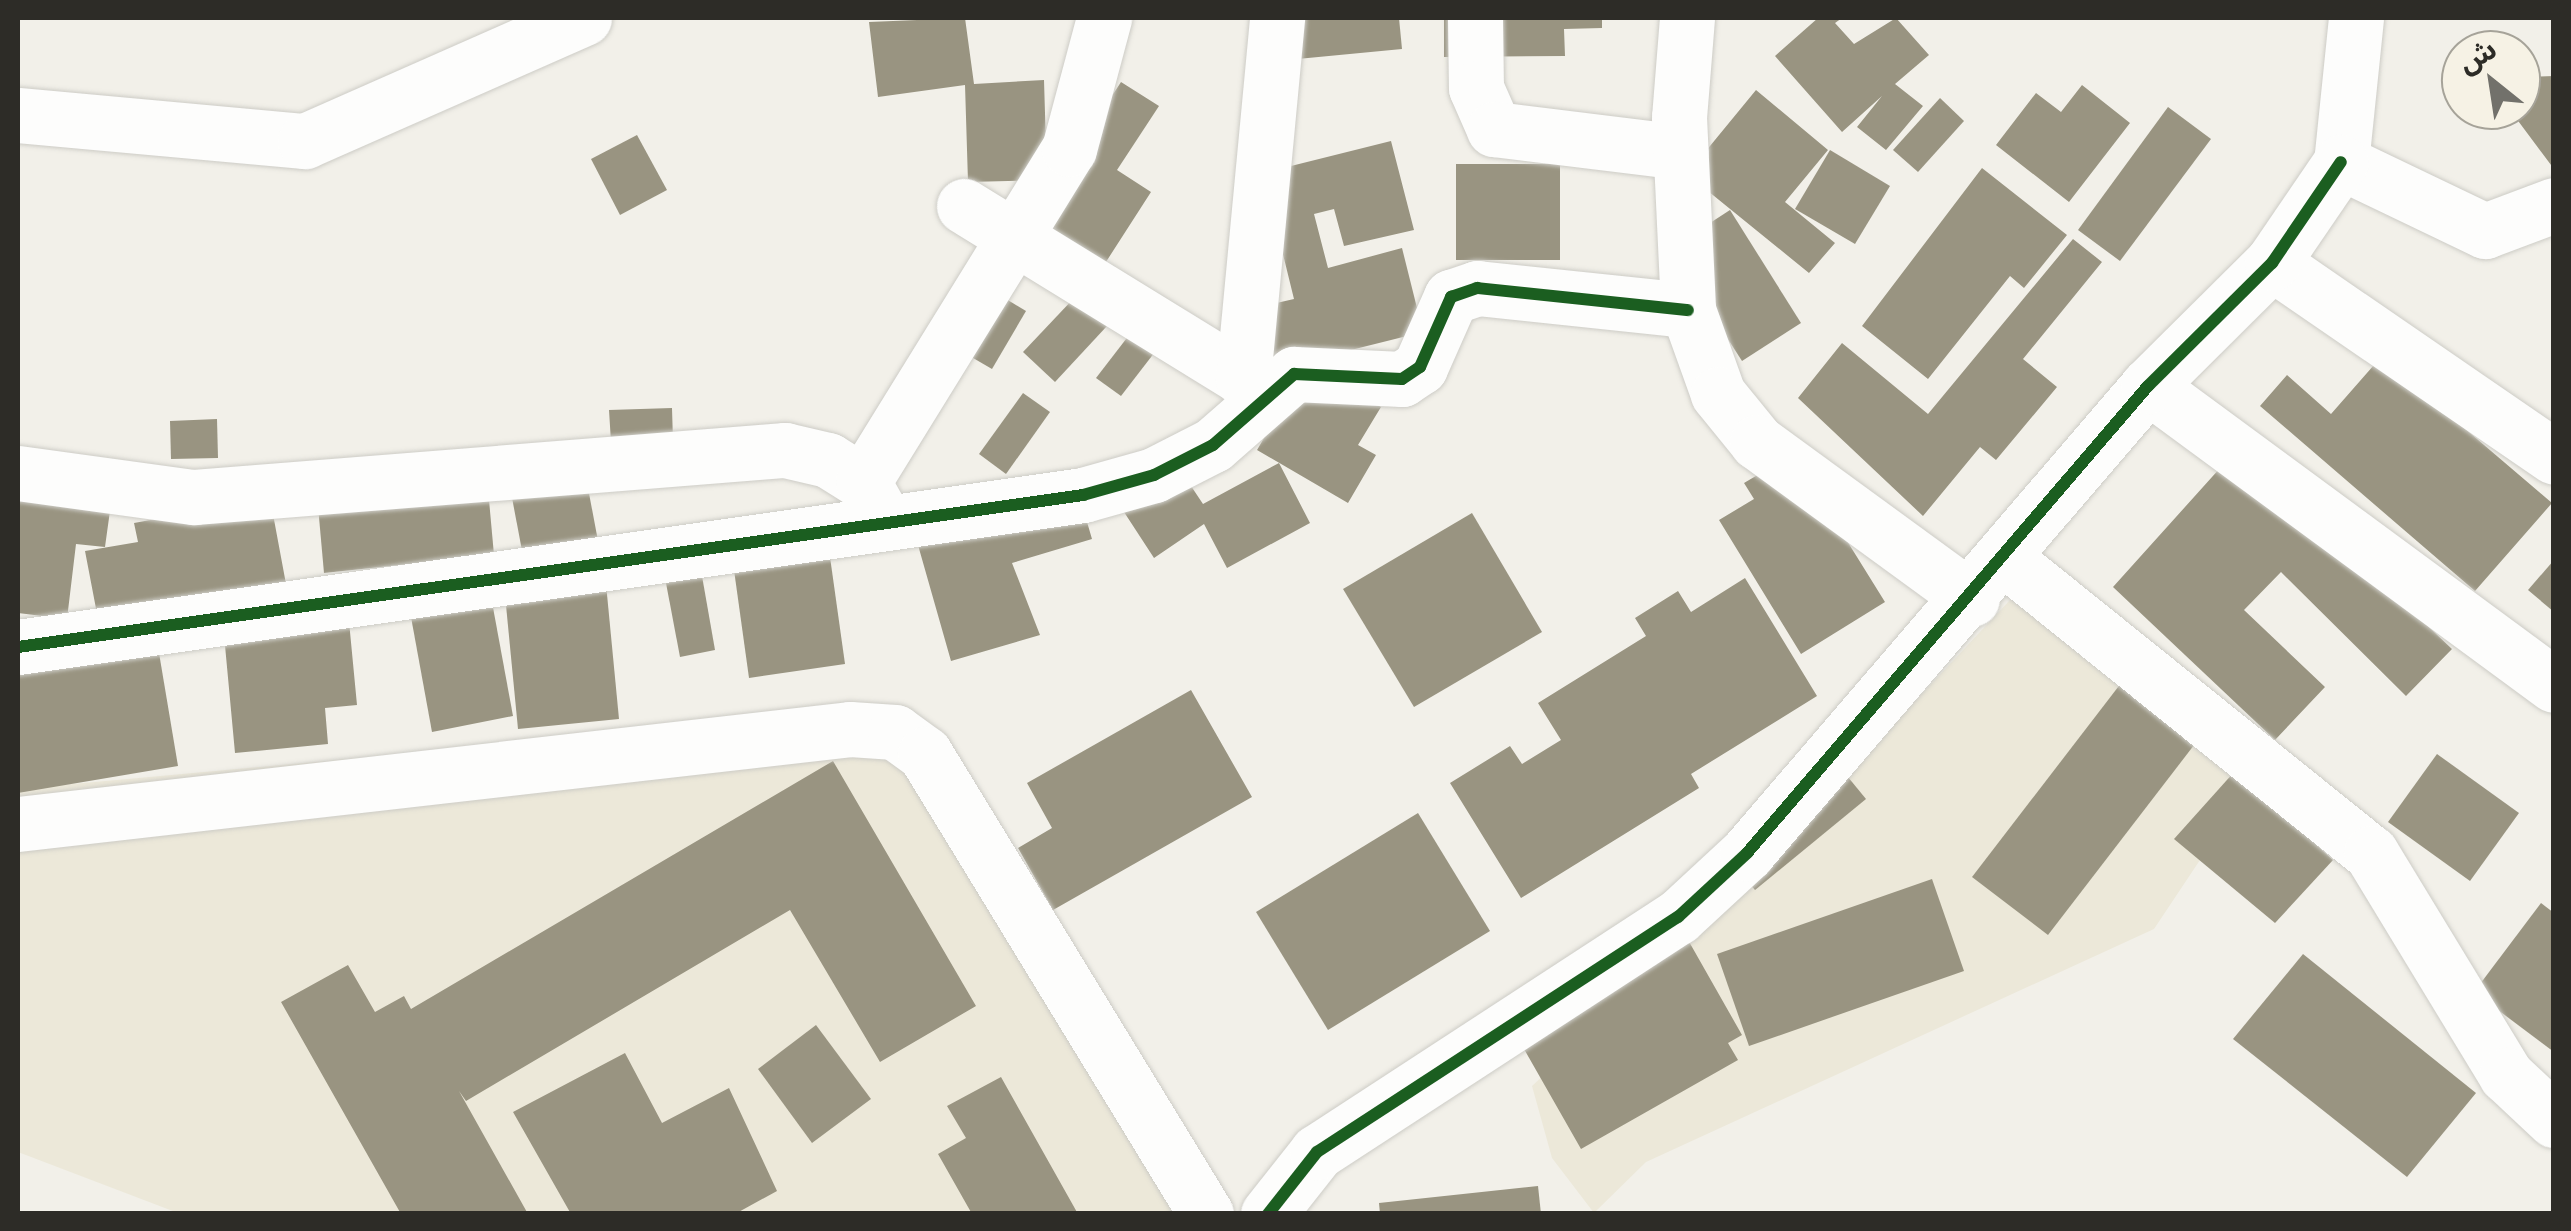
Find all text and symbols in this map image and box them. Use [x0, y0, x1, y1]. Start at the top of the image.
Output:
north arrow [2441, 30, 2541, 130]
text: ش [2452, 31, 2502, 80]

